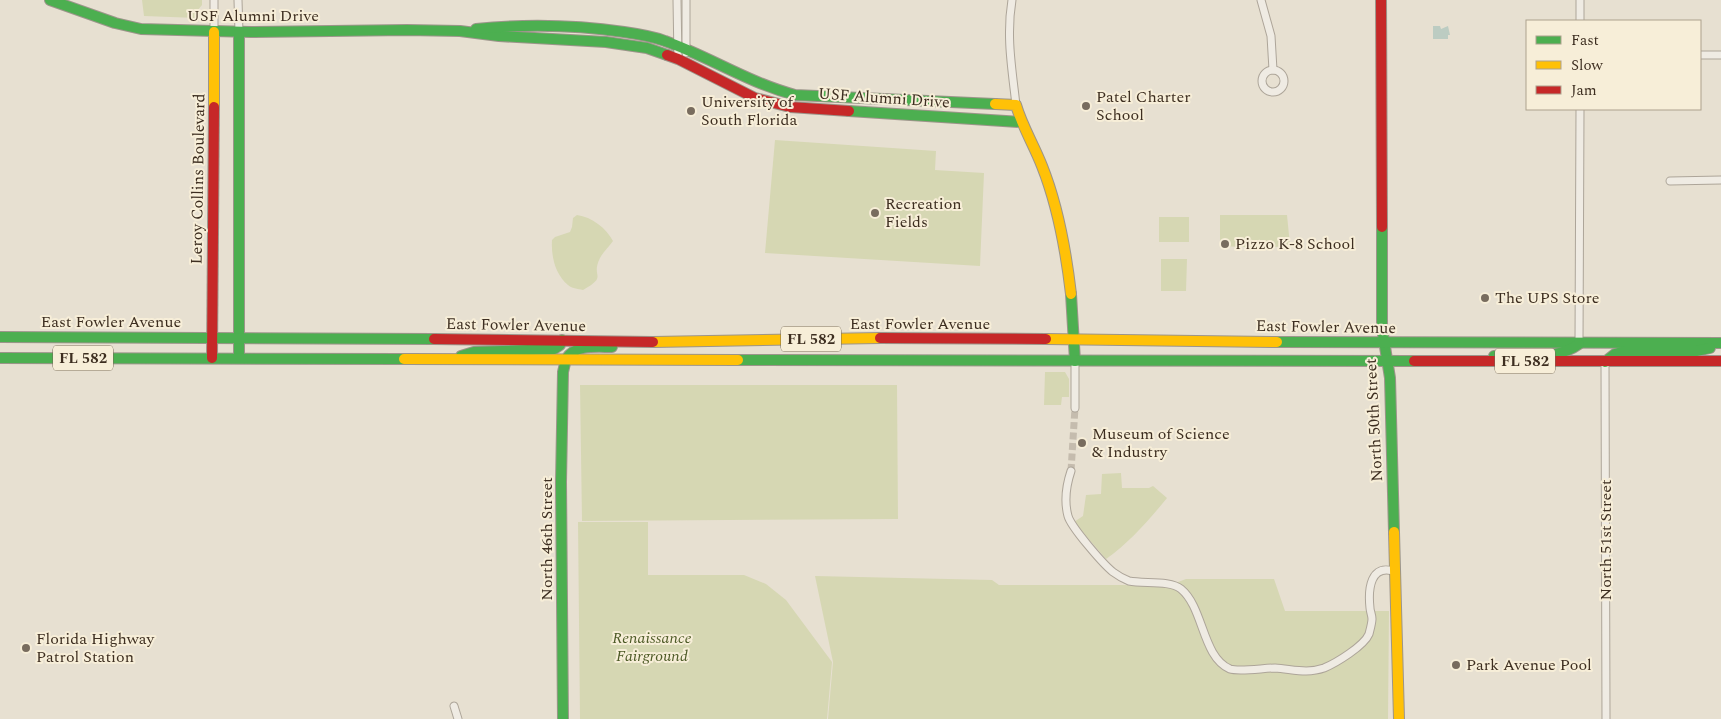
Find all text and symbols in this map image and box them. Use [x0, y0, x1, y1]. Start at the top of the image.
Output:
street label: USF Alumni Drive [187, 4, 319, 28]
legend [1526, 20, 1701, 110]
text: Fast [1571, 29, 1599, 52]
text: Slow [1571, 54, 1603, 77]
text: Jam [1571, 79, 1597, 102]
street label: USF Alumni Drive [817, 81, 951, 115]
place label: Patel Charter School [1096, 85, 1191, 127]
place label: University of South Florida [701, 90, 798, 132]
street label: Leroy Collins Boulevard [185, 93, 211, 265]
marker: Patel Charter School [1080, 100, 1092, 112]
marker: University of South Florida [685, 105, 697, 117]
place label: Recreation Fields [885, 192, 962, 234]
marker: Recreation Fields [869, 207, 881, 219]
place label: Pizzo K-8 School [1235, 232, 1355, 256]
marker: Pizzo K-8 School [1219, 238, 1231, 250]
place label: The UPS Store [1495, 286, 1600, 310]
marker: The UPS Store [1479, 292, 1491, 304]
street label: East Fowler Avenue [41, 310, 181, 334]
street label: East Fowler Avenue [446, 312, 586, 338]
street label: East Fowler Avenue [850, 312, 990, 336]
street label: East Fowler Avenue [1256, 314, 1396, 340]
road number: FL 582 [781, 326, 841, 352]
road number: FL 582 [53, 346, 113, 370]
road number: FL 582 [1495, 348, 1555, 374]
street label: North 50th Street [1359, 357, 1389, 482]
place label: Museum of Science & Industry [1092, 422, 1230, 464]
marker: Museum of Science & Industry [1076, 437, 1088, 449]
street label: North 46th Street [535, 477, 559, 601]
street label: North 51st Street [1594, 479, 1618, 601]
park label: Renaissance Fairground [612, 626, 692, 668]
place label: Florida Highway Patrol Station [36, 627, 155, 669]
marker: Florida Highway Patrol Station [20, 642, 32, 654]
place label: Park Avenue Pool [1466, 653, 1592, 677]
marker: Park Avenue Pool [1450, 659, 1462, 671]

